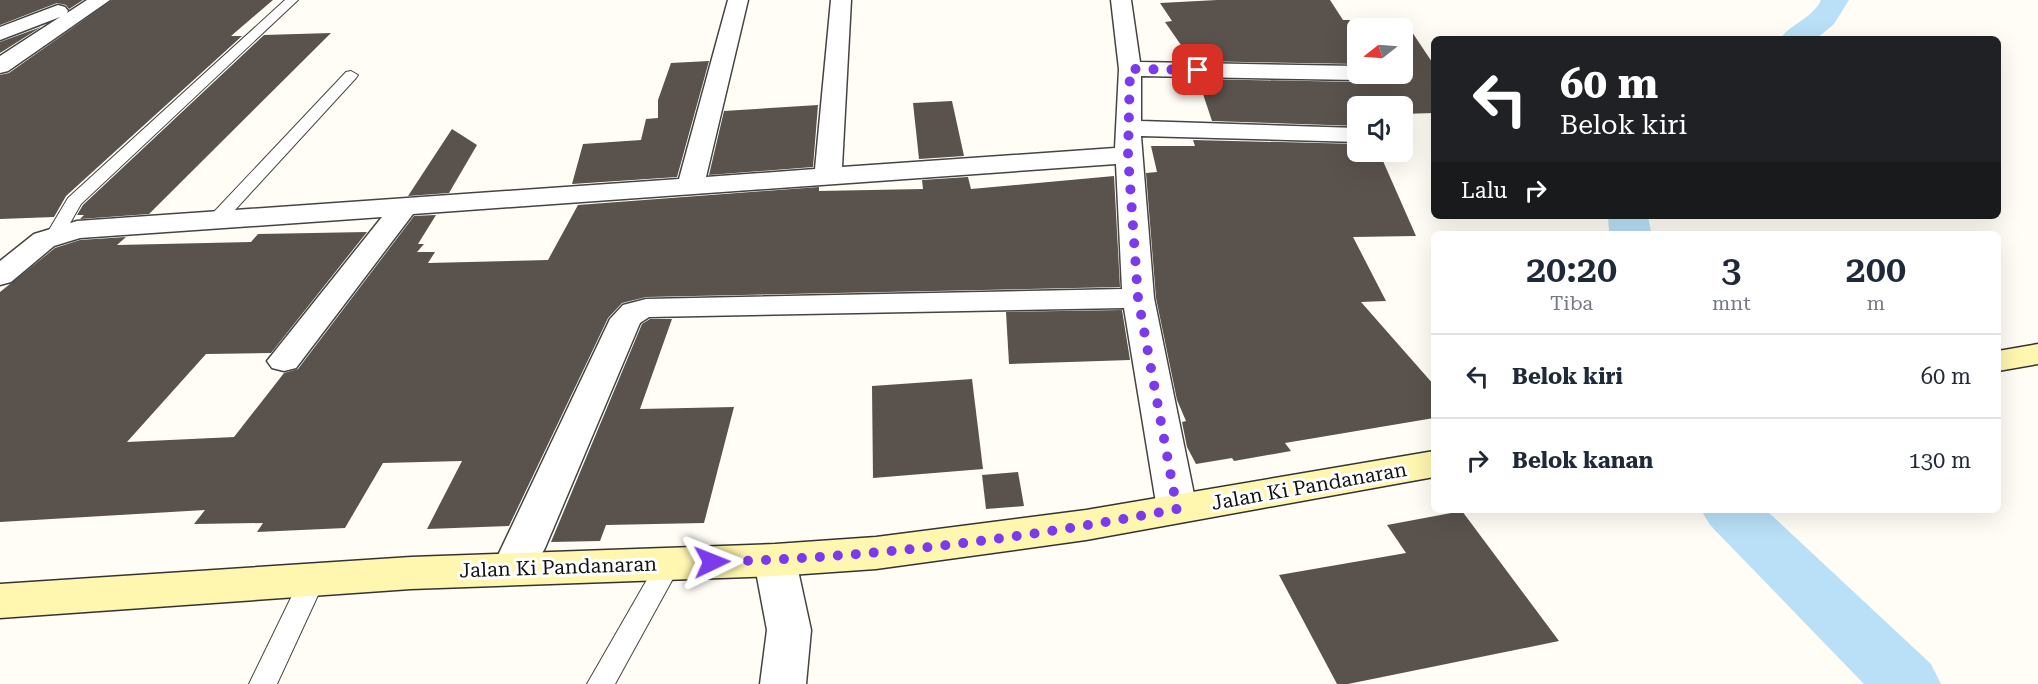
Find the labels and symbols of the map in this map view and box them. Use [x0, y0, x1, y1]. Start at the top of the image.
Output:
north arrow [1347, 18, 1413, 84]
pin [1172, 44, 1223, 95]
street label: Jalan Ki Pandanaran [1209, 457, 1409, 515]
position arrow [680, 530, 744, 594]
street label: Jalan Ki Pandanaran [459, 552, 657, 582]

